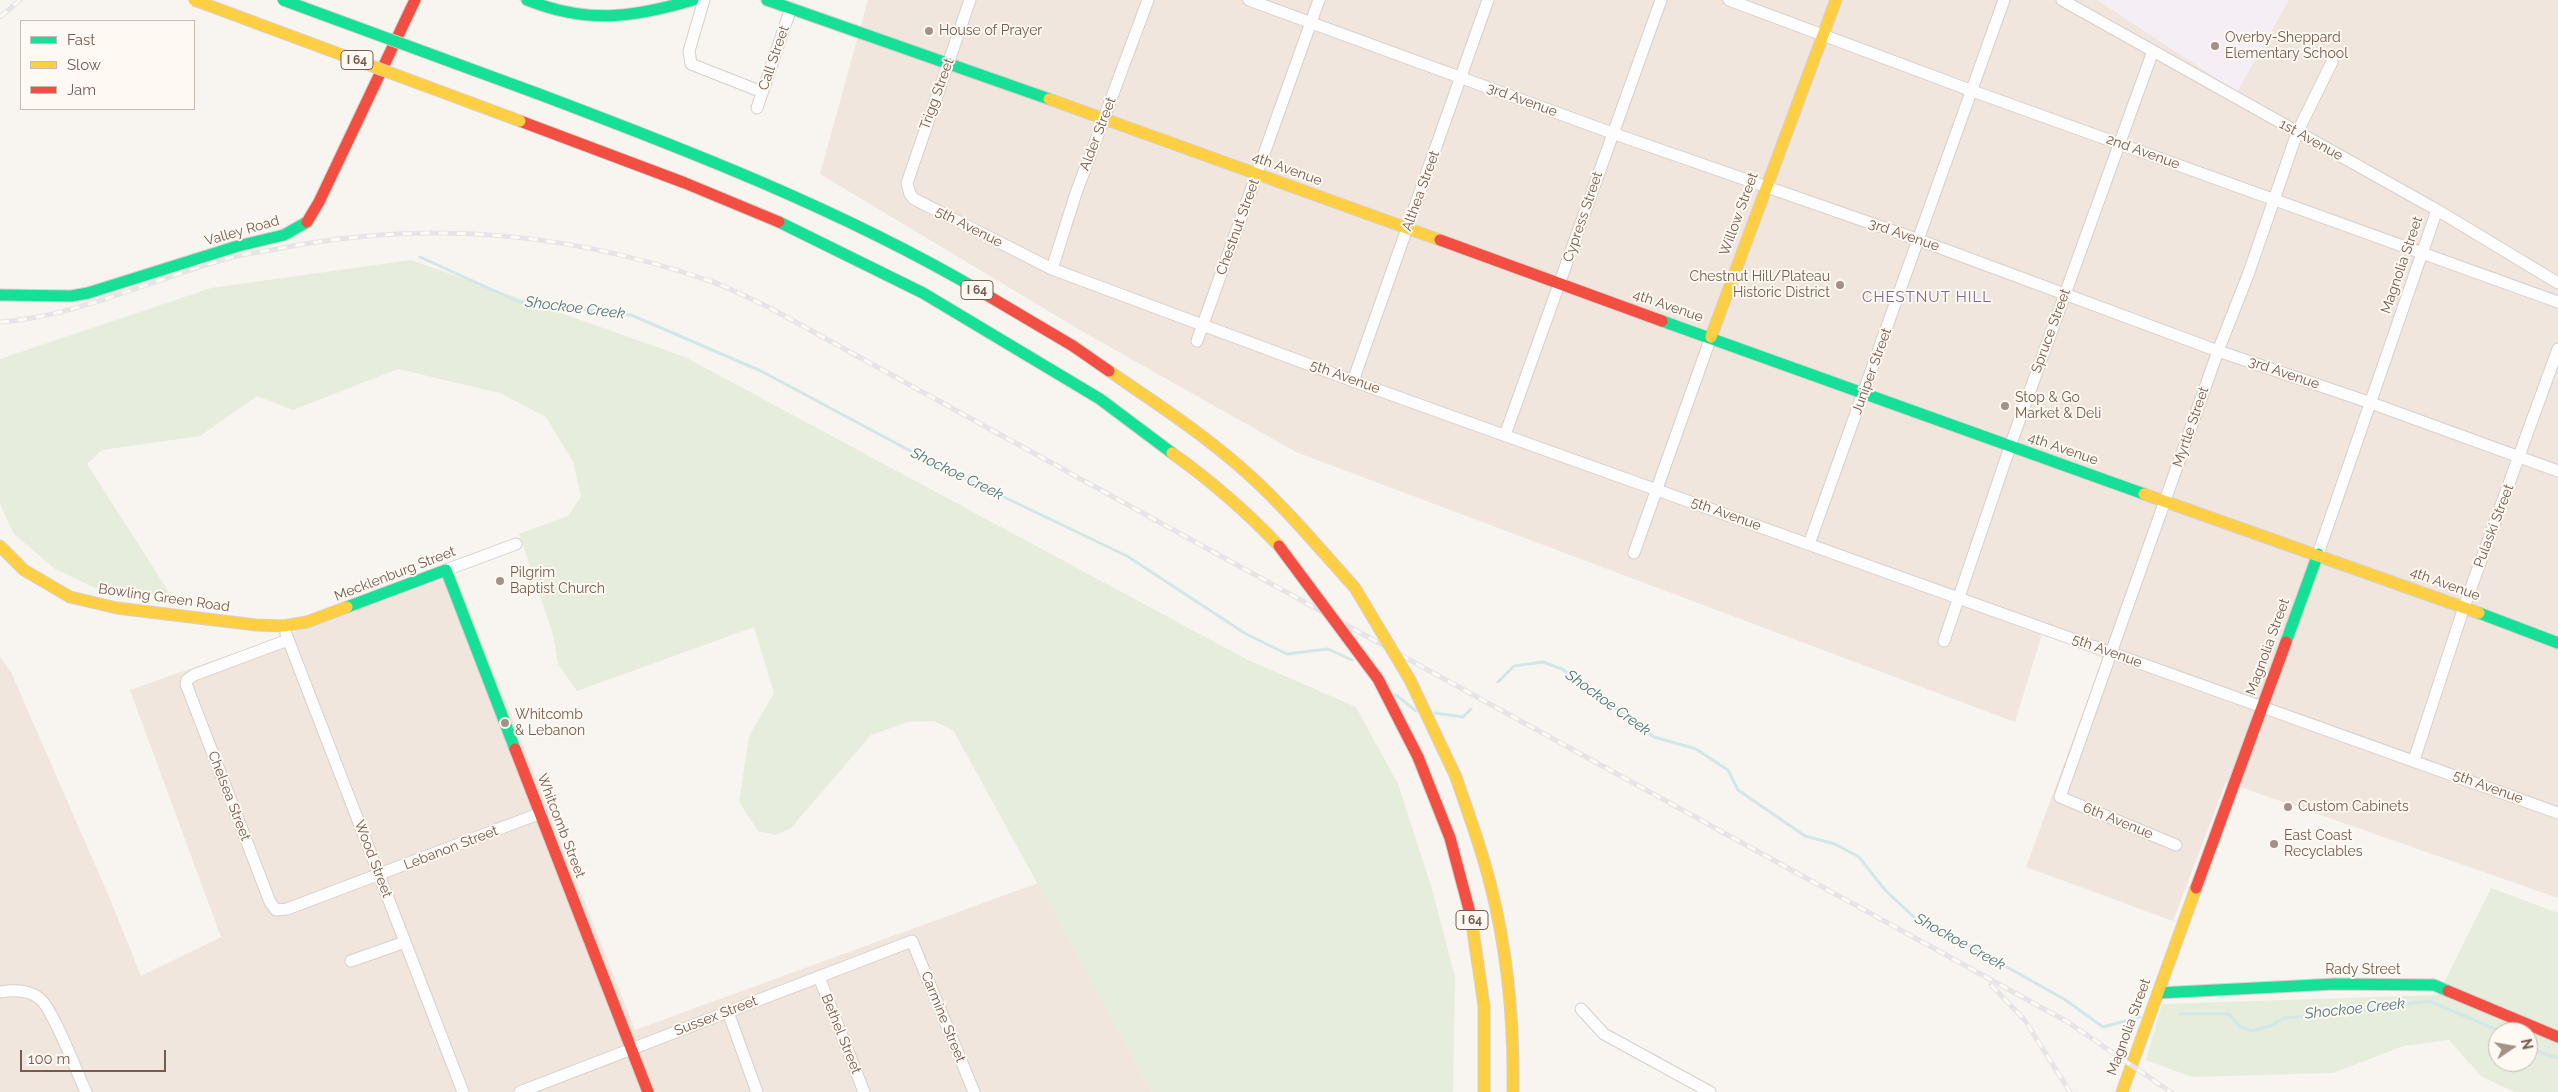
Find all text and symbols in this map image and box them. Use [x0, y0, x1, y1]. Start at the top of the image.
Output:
legend [20, 20, 195, 110]
street label: Call Street [755, 23, 793, 93]
place label: House of Prayer [939, 23, 1042, 39]
marker: House of Prayer [923, 25, 935, 37]
place label: Overby-Sheppard Elementary School [2225, 30, 2348, 62]
text: Fast [67, 31, 95, 49]
marker: Overby-Sheppard Elementary School [2209, 40, 2221, 52]
road number: I 64 [341, 50, 373, 70]
text: Slow [67, 56, 101, 74]
street label: Trigg Street [916, 56, 958, 132]
street label: 3rd Avenue [1485, 80, 1559, 120]
text: Jam [67, 81, 96, 99]
street label: Alder Street [1076, 95, 1120, 173]
street label: 1st Avenue [2276, 116, 2346, 164]
street label: 2nd Avenue [2104, 131, 2182, 173]
street label: Althea Street [1399, 148, 1443, 234]
street label: 4th Avenue [1250, 149, 1324, 189]
street label: Cypress Street [1560, 170, 1606, 264]
street label: Willow Street [1716, 170, 1762, 258]
street label: Chestnut Street [1213, 177, 1263, 277]
street label: 5th Avenue [933, 203, 1005, 251]
street label: Valley Road [203, 212, 281, 250]
street label: Magnolia Street [2377, 214, 2427, 316]
street label: 3rd Avenue [1866, 215, 1942, 255]
place label: Chestnut Hill/Plateau Historic District [1690, 269, 1830, 302]
marker: Chestnut Hill/Plateau Historic District [1834, 279, 1846, 291]
road number: I 64 [961, 280, 993, 300]
street label: 4th Avenue [1631, 286, 1705, 326]
street label: Spruce Street [2028, 287, 2074, 375]
district label: CHESTNUT HILL [1860, 288, 1994, 306]
water label: Shockoe Creek [524, 293, 626, 323]
street label: Juniper Street [1849, 326, 1895, 416]
street label: 3rd Avenue [2246, 353, 2322, 393]
street label: 5th Avenue [1308, 357, 1382, 397]
street label: Myrtle Street [2169, 385, 2213, 469]
place label: Stop & Go Market & Deli [2015, 390, 2101, 422]
marker: Stop & Go Market & Deli [1999, 400, 2011, 412]
street label: 4th Avenue [2026, 429, 2100, 469]
water label: Shockoe Creek [908, 444, 1006, 504]
street label: Pulaski Street [2470, 482, 2518, 570]
street label: 5th Avenue [1689, 494, 1763, 534]
street label: Mecklenburg Street [332, 543, 458, 605]
street label: 4th Avenue [2408, 564, 2482, 604]
place label: Pilgrim Baptist Church [510, 565, 605, 598]
marker: Pilgrim Baptist Church [494, 575, 506, 587]
street label: Bowling Green Road [97, 580, 231, 616]
street label: Magnolia Street [2243, 596, 2293, 698]
street label: 5th Avenue [2070, 631, 2144, 671]
water label: Shockoe Creek [1562, 666, 1654, 740]
place label: Whitcomb & Lebanon [515, 707, 585, 740]
marker: Whitcomb & Lebanon [499, 717, 511, 729]
street label: Chelsea Street [204, 749, 254, 843]
street label: 5th Avenue [2451, 767, 2525, 807]
street label: Whitcomb Street [533, 772, 589, 880]
street label: 6th Avenue [2081, 799, 2155, 843]
place label: Custom Cabinets [2298, 799, 2409, 815]
marker: Custom Cabinets [2282, 801, 2294, 813]
street label: Wood Street [351, 818, 395, 900]
street label: Lebanon Street [402, 822, 500, 874]
place label: East Coast Recyclables [2284, 828, 2363, 860]
marker: East Coast Recyclables [2268, 838, 2280, 850]
road number: I 64 [1456, 910, 1488, 930]
water label: Shockoe Creek [1912, 910, 2008, 974]
street label: Rady Street [2325, 962, 2401, 978]
street label: Carmine Street [917, 969, 969, 1065]
street label: Magnolia Street [2104, 976, 2154, 1078]
street label: Sussex Street [672, 992, 760, 1040]
street label: Bethel Street [817, 992, 865, 1076]
water label: Shockoe Creek [2304, 995, 2406, 1023]
north arrow [2488, 1022, 2538, 1072]
text: N [2518, 1037, 2536, 1051]
scale bar [22, 1040, 169, 1072]
text: 100 m [28, 1050, 70, 1068]

